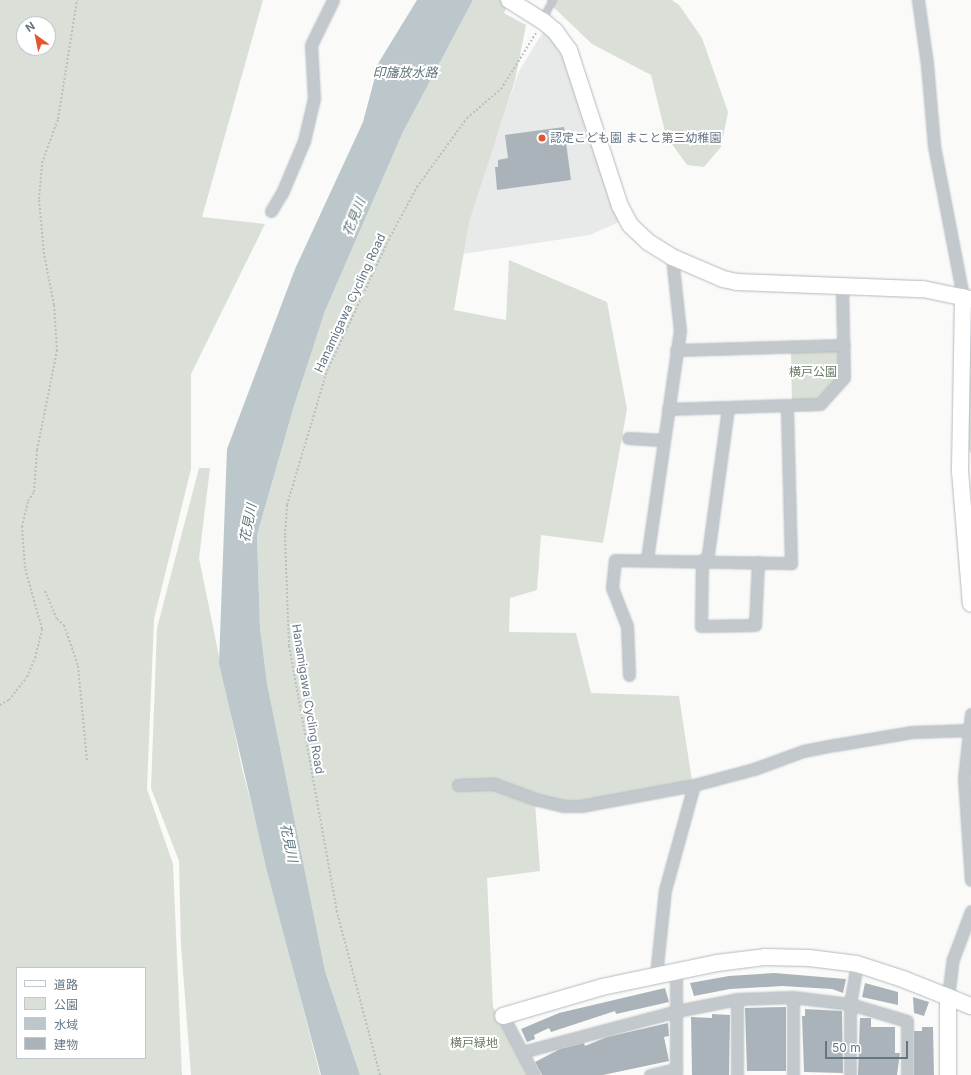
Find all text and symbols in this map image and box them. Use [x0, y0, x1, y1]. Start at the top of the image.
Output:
north arrow [16, 16, 56, 56]
text: N [23, 19, 37, 35]
water label: 印旛放水路 [373, 64, 437, 80]
place label: 認定こども園 まこと第三幼稚園 [550, 131, 721, 145]
marker: 認定こども園 まこと第三幼稚園 [537, 133, 547, 143]
water label: 花見川 [339, 196, 369, 238]
street label: Hanamigawa Cycling Road [311, 231, 389, 375]
park label: 横戸公園 [789, 365, 837, 379]
water label: 花見川 [237, 502, 259, 544]
street label: Hanamigawa Cycling Road [289, 623, 327, 775]
water label: 花見川 [277, 822, 301, 864]
legend [16, 967, 146, 1059]
text: 道路 [54, 977, 78, 992]
text: 公園 [54, 997, 78, 1012]
text: 水域 [54, 1017, 78, 1032]
scale bar [827, 1033, 910, 1059]
park label: 横戸緑地 [450, 1036, 498, 1050]
text: 建物 [54, 1037, 78, 1052]
text: 50 m [832, 1040, 861, 1055]

